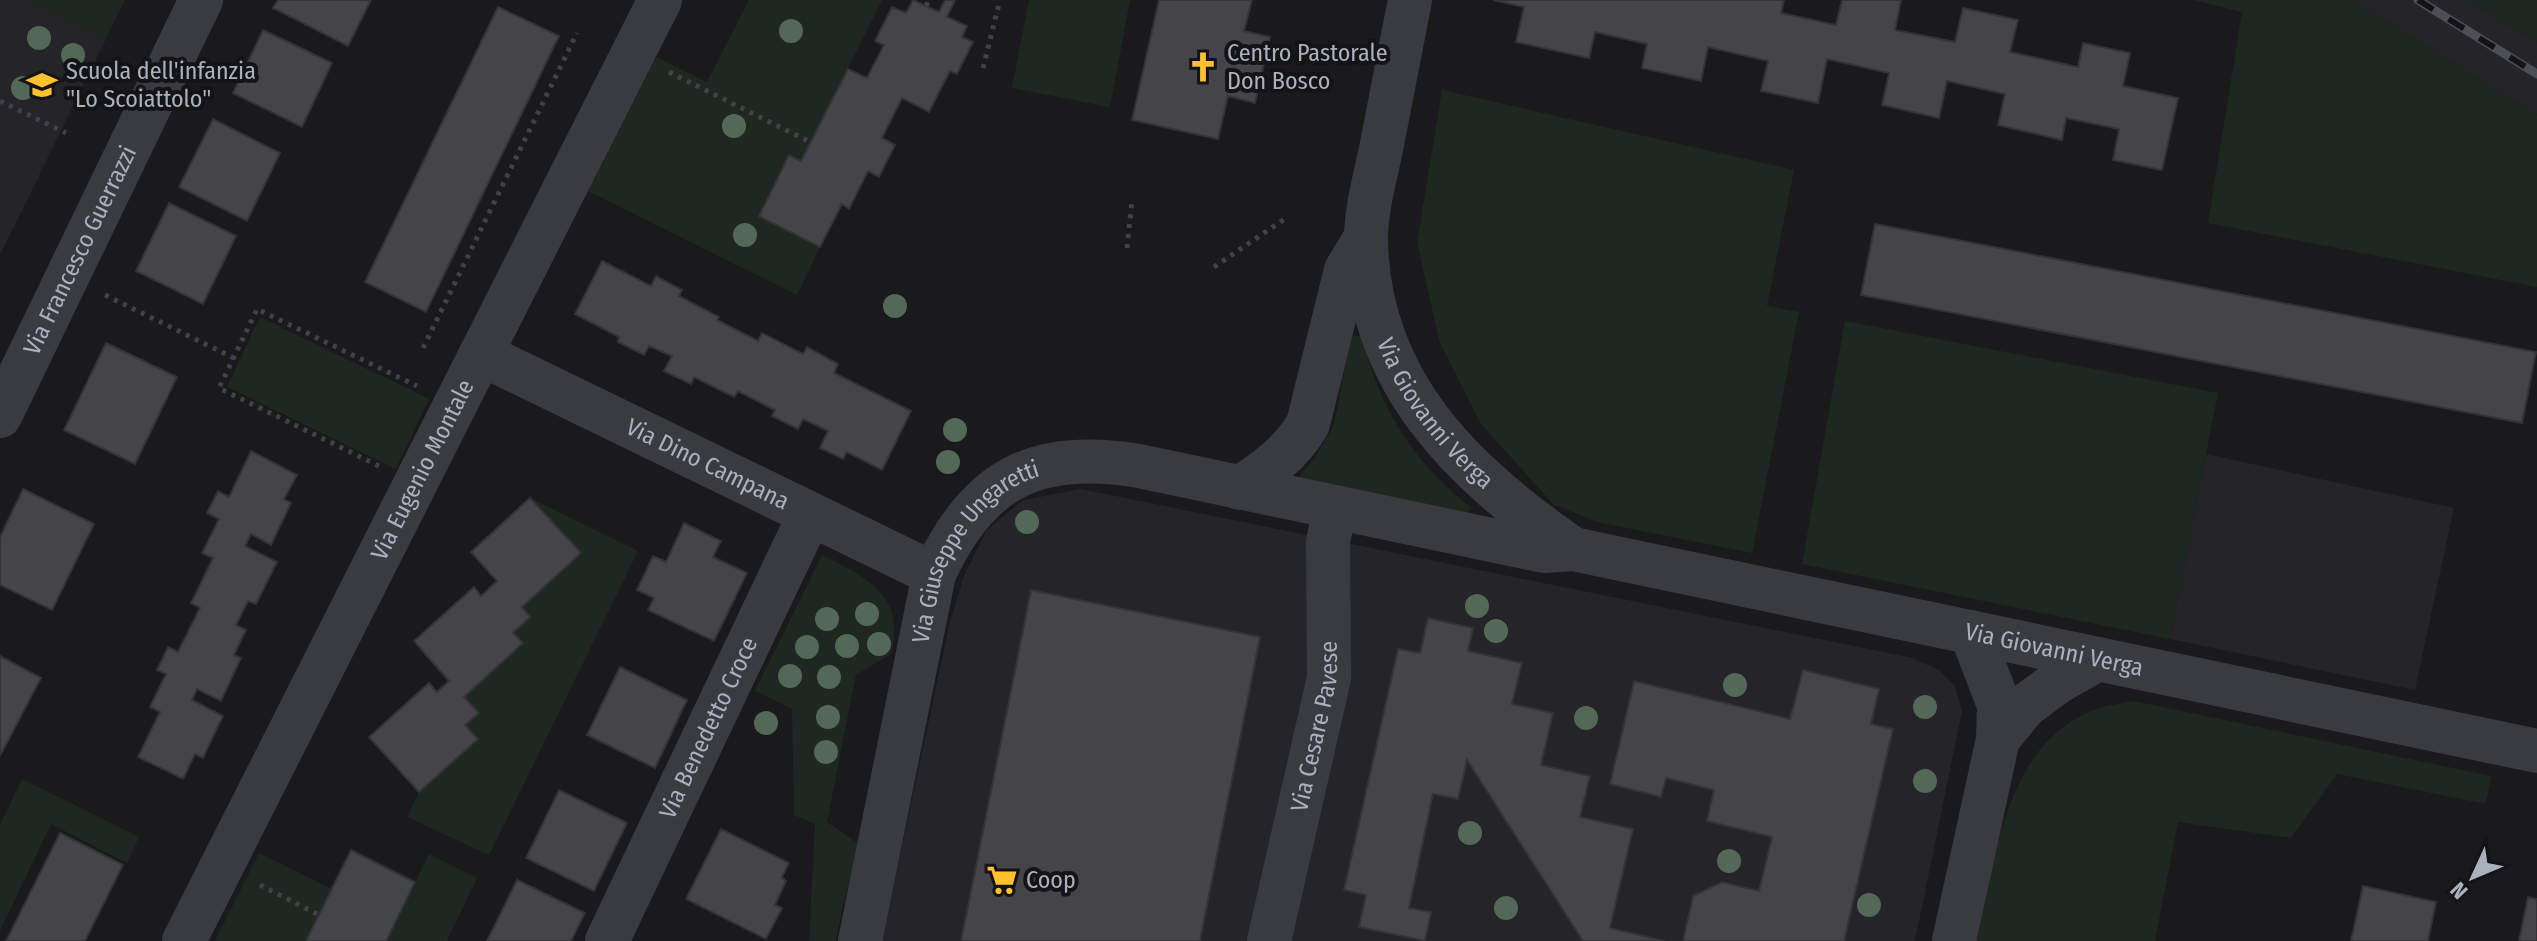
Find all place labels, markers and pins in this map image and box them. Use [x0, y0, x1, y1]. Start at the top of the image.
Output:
place label: Centro Pastorale Don Bosco [1227, 39, 1388, 95]
church icon: Centro Pastorale Don Bosco [1186, 50, 1220, 84]
place label: Scuola dell'infanzia "Lo Scoiattolo" [66, 57, 256, 113]
school or university icon: Scuola dell'infanzia "Lo Scoiattolo" [25, 68, 59, 102]
supermarket icon: Coop [985, 863, 1019, 897]
place label: Coop [1026, 866, 1076, 894]

